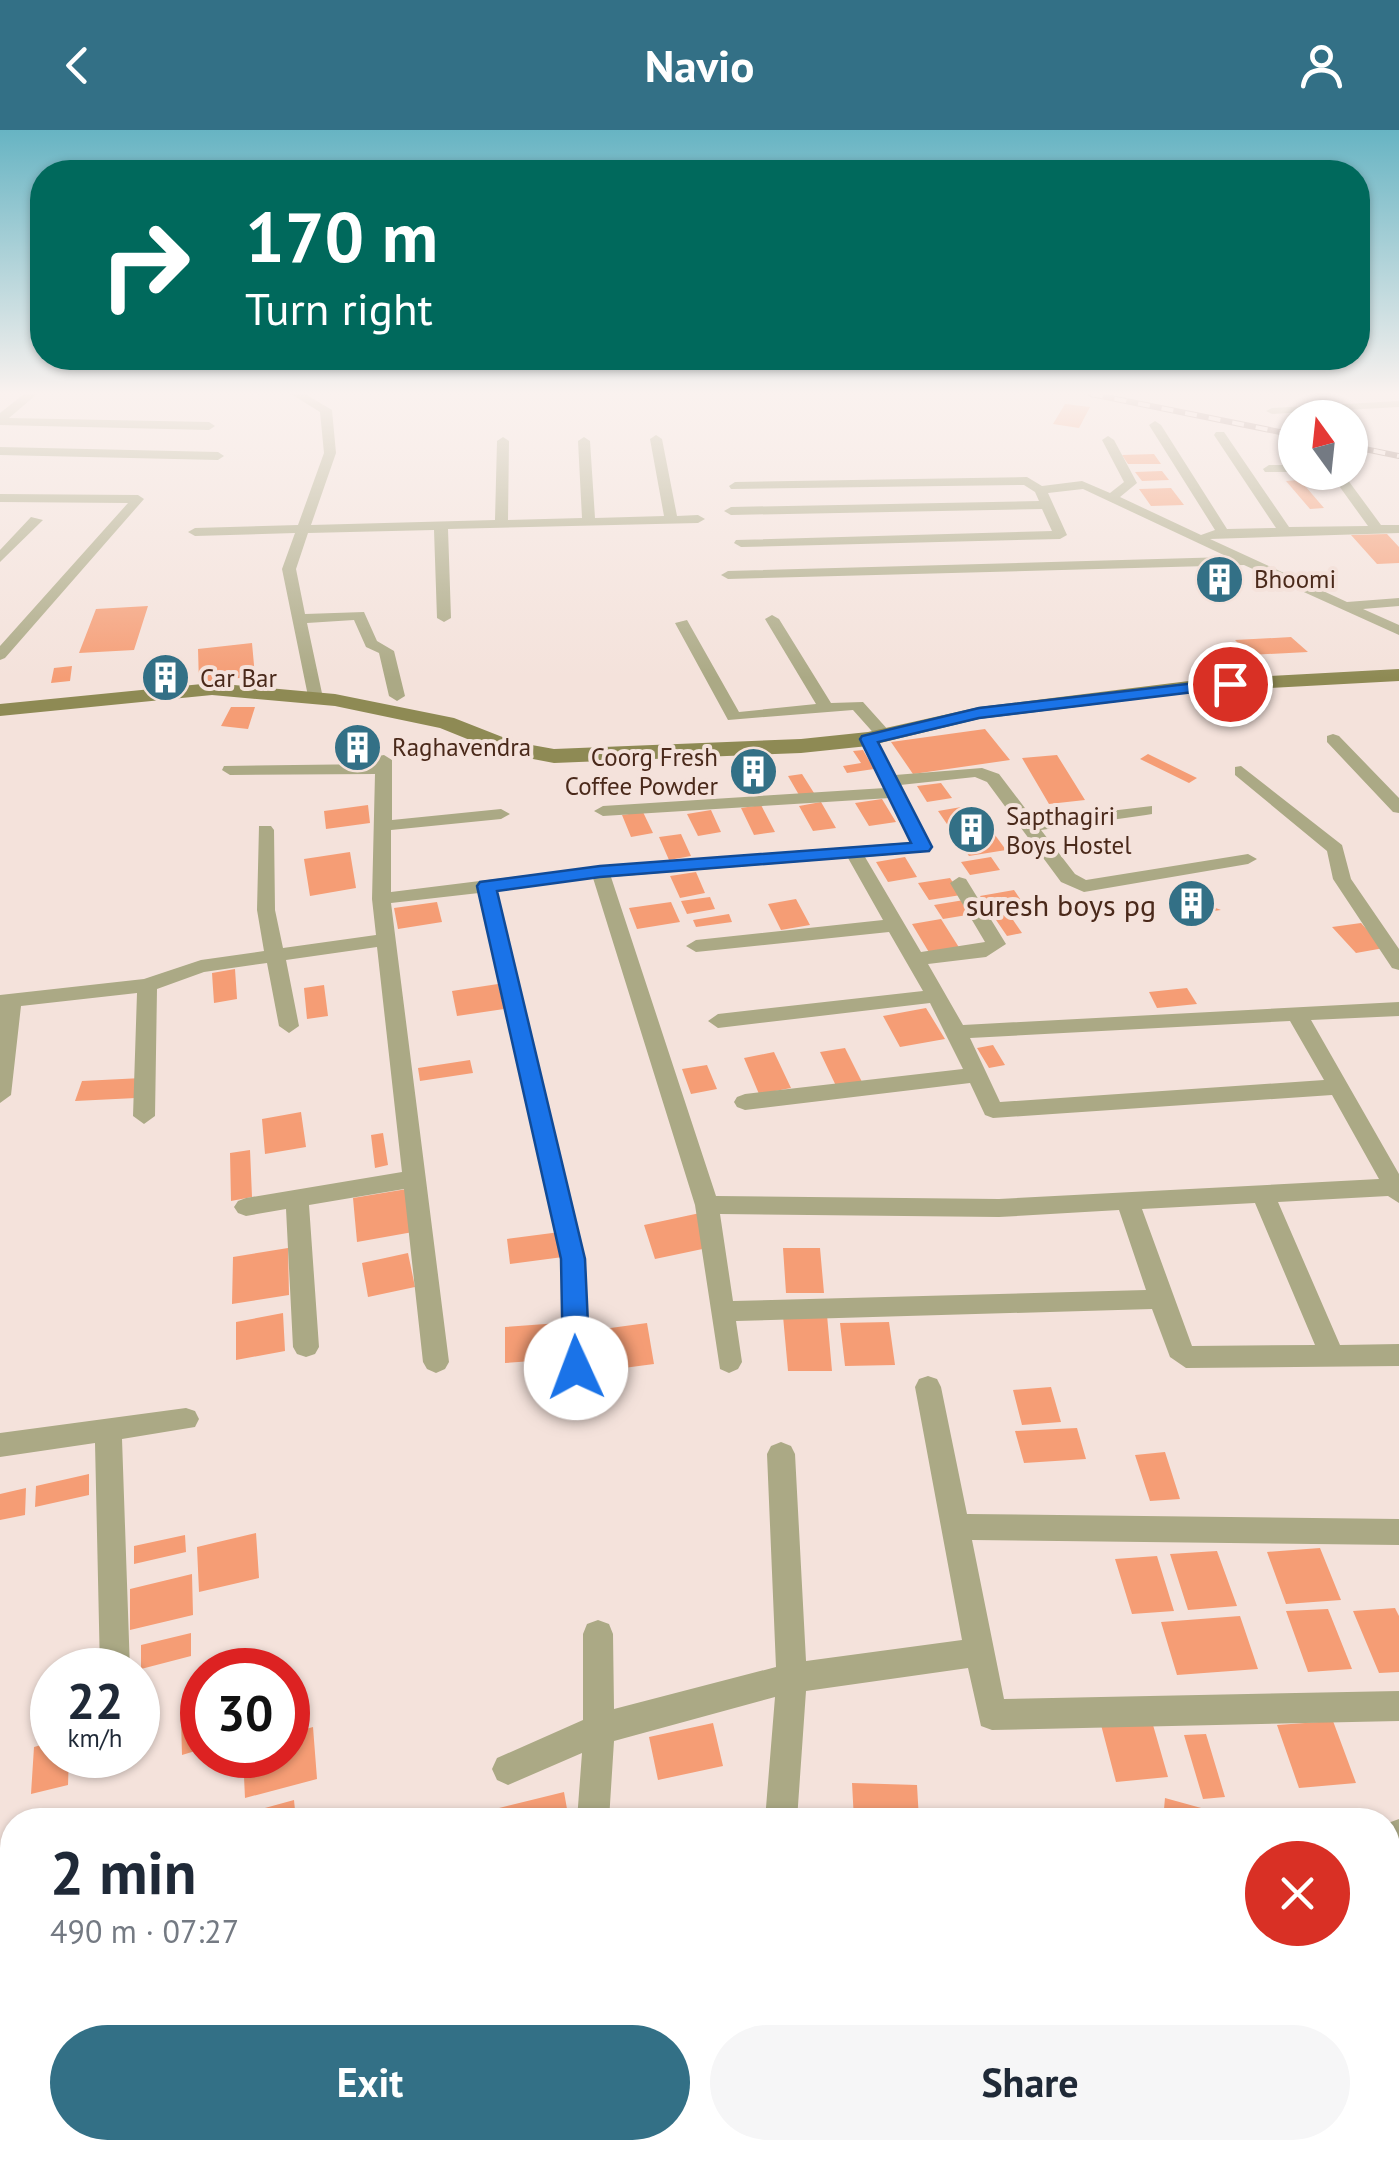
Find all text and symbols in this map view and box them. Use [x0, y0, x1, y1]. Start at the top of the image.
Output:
text: Navio [645, 36, 754, 94]
icon: back [50, 38, 105, 93]
icon: person [1294, 38, 1349, 93]
text: 170 m [245, 191, 438, 281]
icon: right [80, 200, 210, 330]
text: Turn right [245, 279, 433, 337]
north arrow [1278, 400, 1368, 490]
map controls [1278, 400, 1368, 490]
building icon: Bhoomi [1193, 553, 1245, 605]
place label: Bhoomi [1254, 563, 1336, 595]
pin [1188, 642, 1273, 727]
building icon: Car Bar [139, 652, 191, 704]
icon: arrive [1203, 657, 1258, 712]
place label: Car Bar [200, 662, 277, 694]
building icon: Raghavendra [331, 721, 383, 773]
place label: Raghavendra [392, 731, 531, 763]
place label: Coorg Fresh Coffee Powder [565, 741, 718, 802]
building icon: Coorg Fresh Coffee Powder [727, 745, 779, 797]
place label: Sapthagiri Boys Hostel [1006, 800, 1132, 861]
building icon: Sapthagiri Boys Hostel [945, 804, 997, 856]
building icon: suresh boys pg [1165, 878, 1217, 930]
place label: suresh boys pg [966, 885, 1156, 924]
position arrow [524, 1316, 628, 1420]
speed limit sign: 30 [180, 1648, 310, 1778]
text: 22 [67, 1668, 123, 1733]
text: km/h [68, 1722, 122, 1754]
text: 2 min [50, 1833, 196, 1911]
button: close [1245, 1841, 1350, 1946]
text: 490 m · 07:27 [50, 1910, 239, 1952]
button: Exit [50, 2025, 690, 2140]
button: Share [710, 2025, 1350, 2140]

